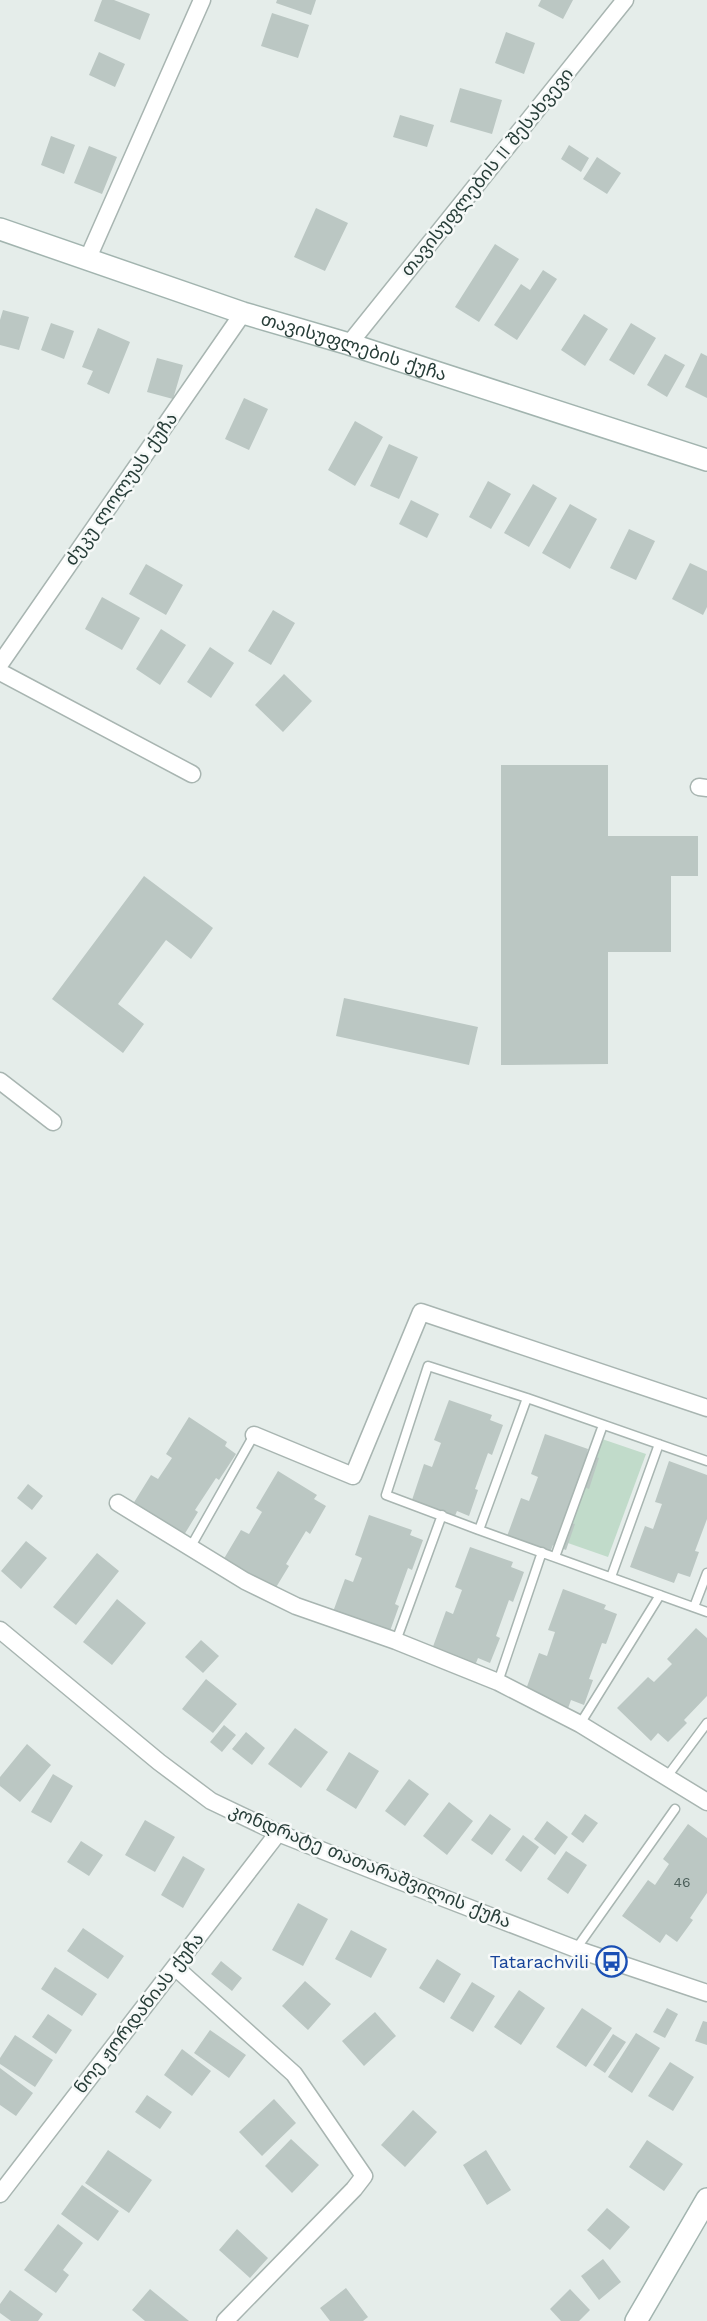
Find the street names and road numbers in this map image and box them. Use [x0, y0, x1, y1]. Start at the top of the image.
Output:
street label: თავისუფლების II შესახვევი [396, 63, 578, 281]
street label: თავისუფლების ქუჩა [259, 308, 450, 385]
street label: ძუკუ ლოლუას ქუჩა [60, 408, 182, 570]
street label: კონდრატე თათარაშვილის ქუჩა [226, 1799, 514, 1933]
street label: ნოე ჟორდანიას ქუჩა [69, 1928, 209, 2098]

